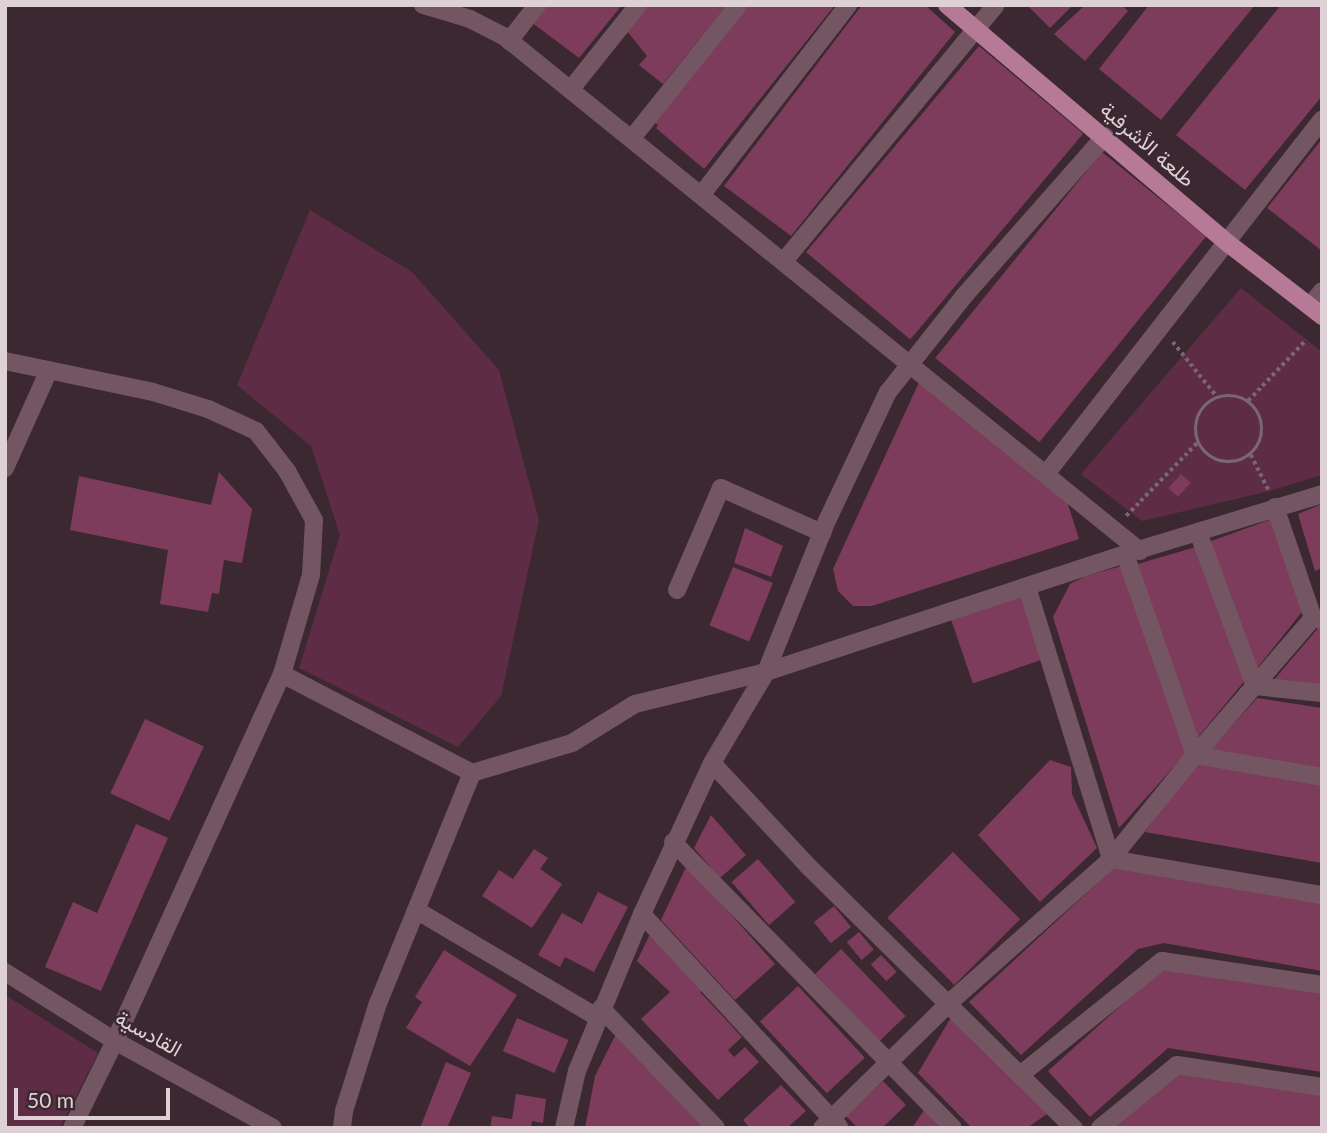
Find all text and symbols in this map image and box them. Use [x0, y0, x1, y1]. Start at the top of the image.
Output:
street label: طلعة الأشرفية [1096, 96, 1200, 192]
street label: القادسية [111, 1005, 187, 1061]
scale bar [18, 1074, 173, 1118]
text: 50 m [27, 1087, 74, 1112]

